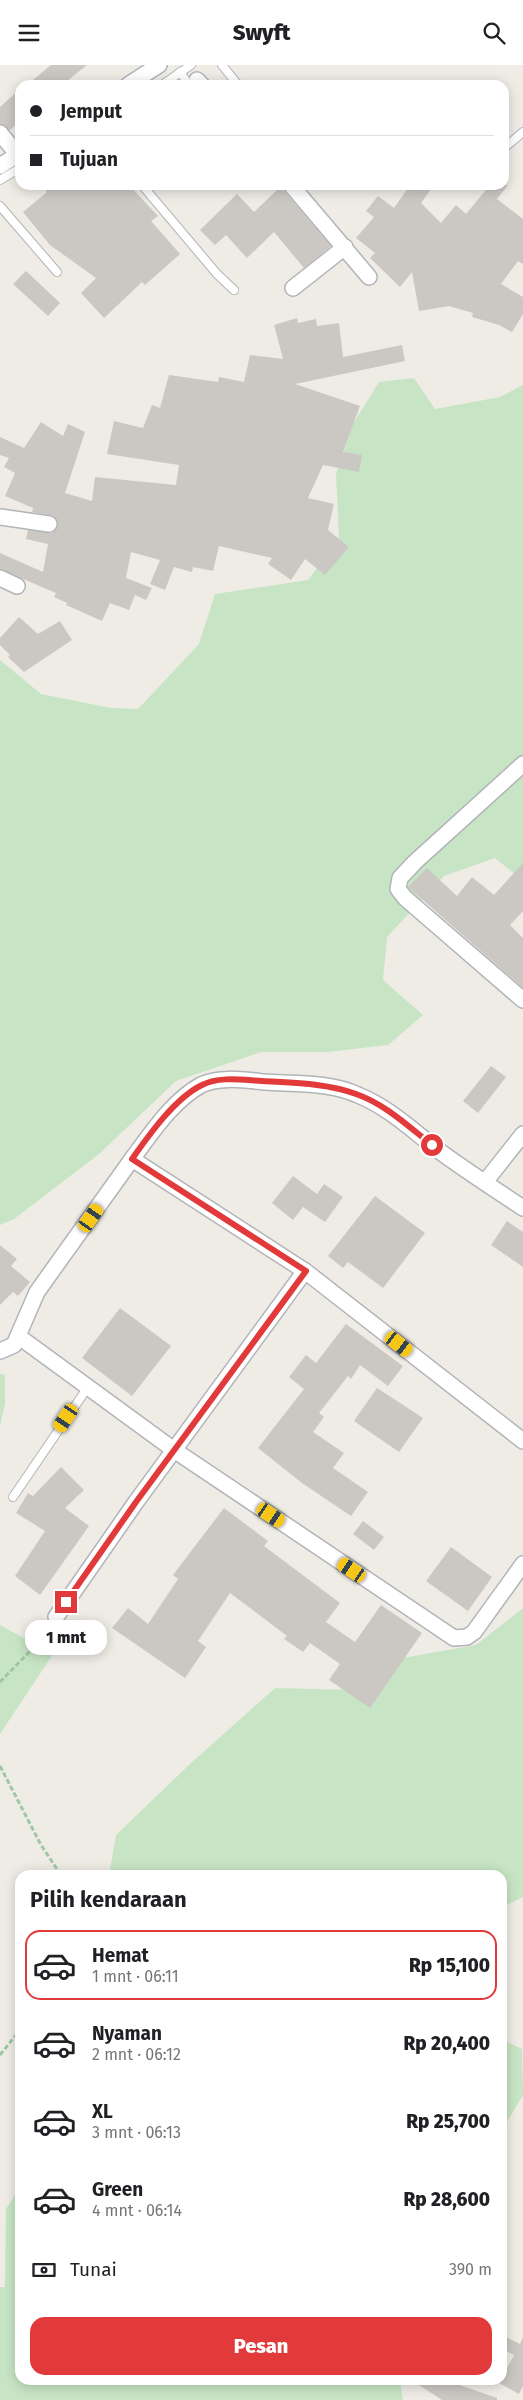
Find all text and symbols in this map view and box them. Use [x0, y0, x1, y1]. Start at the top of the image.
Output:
icon: menu [15, 19, 43, 47]
text: Swyft [233, 19, 290, 46]
icon: search [480, 19, 508, 47]
text: Jemput [60, 100, 122, 123]
text: Tujuan [60, 148, 118, 171]
route start [421, 1134, 443, 1156]
car [76, 1201, 105, 1235]
car [382, 1329, 415, 1359]
car [51, 1401, 80, 1435]
car [254, 1500, 287, 1530]
car [335, 1555, 368, 1585]
route end [55, 1591, 77, 1613]
callout: 1 mnt [25, 1619, 107, 1655]
text: 1 mnt [46, 1628, 86, 1647]
text: Pilih kendaraan [30, 1886, 187, 1913]
icon: car [32, 1943, 77, 1988]
text: Hemat [92, 1944, 149, 1967]
text: Rp 15,100 [409, 1954, 490, 1977]
text: 1 mnt · 06:11 [92, 1967, 179, 1986]
icon: car [32, 2021, 77, 2066]
text: Nyaman [92, 2022, 162, 2045]
text: Rp 20,400 [404, 2032, 490, 2055]
text: 2 mnt · 06:12 [92, 2045, 181, 2064]
icon: car [32, 2099, 77, 2144]
text: XL [92, 2100, 113, 2123]
text: Rp 25,700 [406, 2110, 490, 2133]
text: 3 mnt · 06:13 [92, 2123, 181, 2142]
icon: car [32, 2177, 77, 2222]
text: Green [92, 2178, 143, 2201]
text: Rp 28,600 [404, 2188, 490, 2211]
text: 4 mnt · 06:14 [92, 2201, 182, 2220]
icon: cash [30, 2256, 58, 2284]
text: Tunai [70, 2258, 117, 2281]
text: 390 m [449, 2260, 492, 2279]
button: Pesan [30, 2317, 492, 2375]

